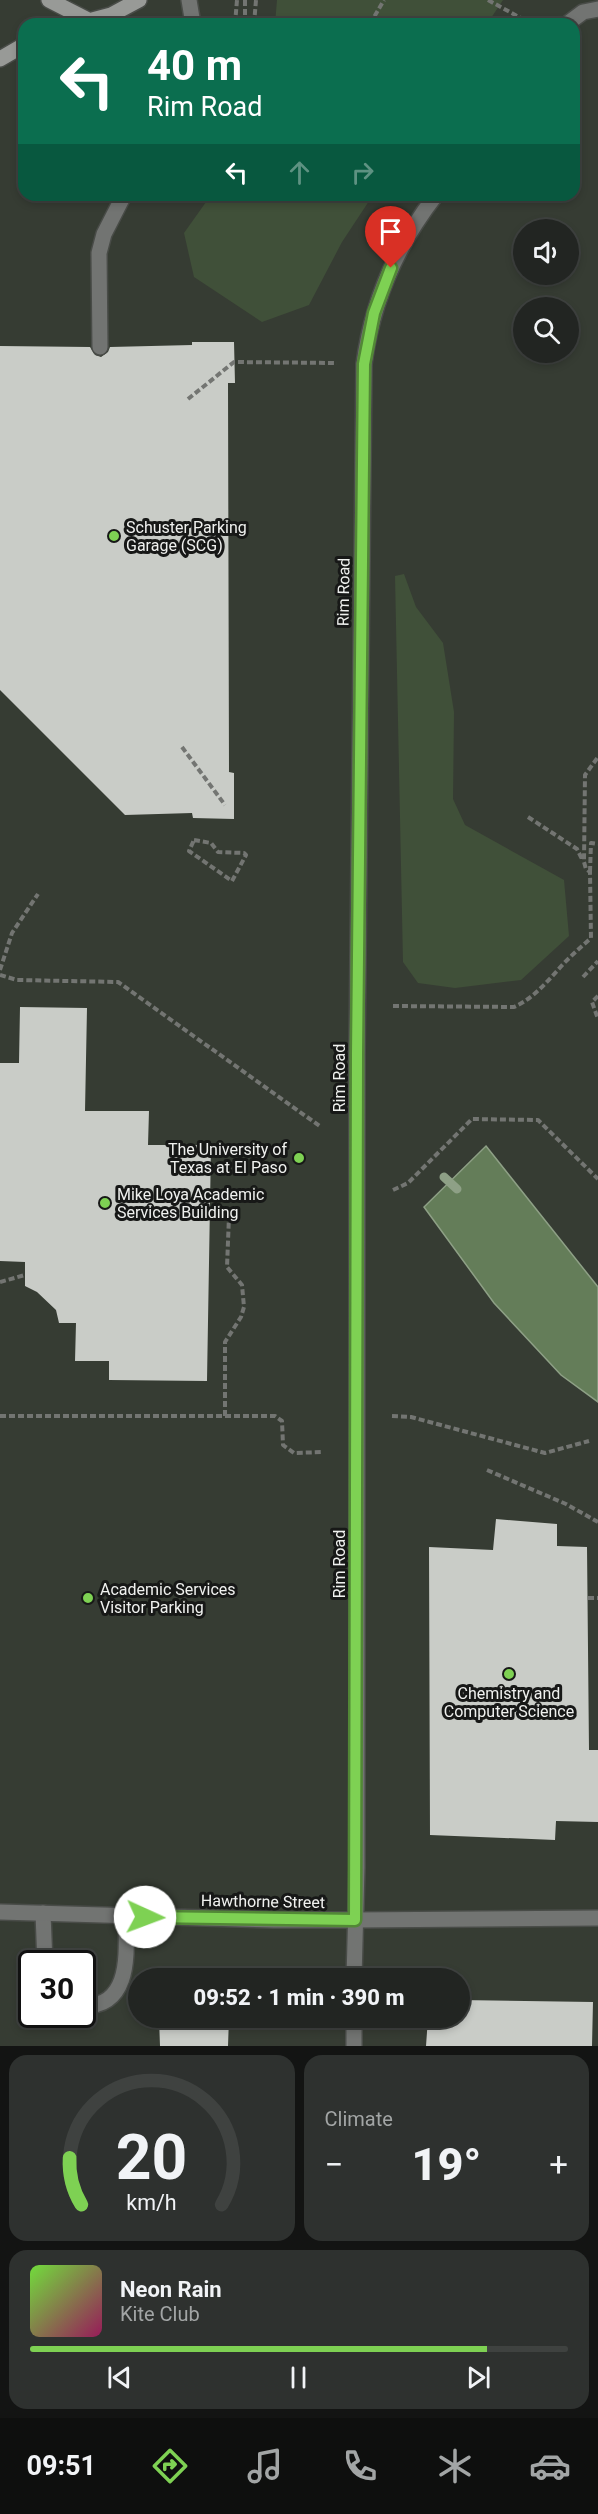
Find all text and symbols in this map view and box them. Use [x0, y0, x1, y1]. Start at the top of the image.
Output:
text: 40 m [147, 41, 242, 90]
icon: left [48, 42, 126, 120]
text: Rim Road [147, 91, 263, 123]
icon: left [220, 156, 253, 189]
icon: ahead [283, 156, 316, 189]
icon: right [346, 156, 379, 189]
pin [365, 206, 416, 268]
icon: arrive [374, 215, 407, 248]
map controls [513, 219, 579, 363]
button: sound [513, 219, 579, 285]
button: search [513, 297, 579, 363]
place label: Schuster Parking Garage (SCG) [126, 518, 247, 555]
marker: Schuster Parking Garage (SCG) [107, 529, 121, 543]
street label: Rim Road [333, 558, 354, 626]
street label: Rim Road [330, 1044, 349, 1112]
place label: The University of Texas at El Paso [168, 1140, 287, 1177]
marker: The University of Texas at El Paso [292, 1151, 306, 1165]
place label: Mike Loya Academic Services Building [117, 1185, 264, 1222]
marker: Mike Loya Academic Services Building [98, 1196, 112, 1210]
street label: Rim Road [330, 1530, 349, 1598]
place label: Academic Services Visitor Parking [100, 1580, 236, 1617]
marker: Academic Services Visitor Parking [81, 1591, 95, 1605]
marker: Chemistry and Computer Science [502, 1667, 516, 1681]
place label: Chemistry and Computer Science [444, 1684, 574, 1721]
position arrow [113, 1885, 177, 1949]
street label: Hawthorne Street [201, 1891, 325, 1912]
speed limit sign: 30 [18, 1950, 96, 2028]
text: 09:52 · 1 min · 390 m [194, 1985, 404, 2010]
text: Climate [325, 2107, 393, 2131]
text: 20 [116, 2121, 188, 2194]
text: 19° [412, 2138, 481, 2191]
text: − [325, 2145, 343, 2184]
text: + [549, 2145, 568, 2184]
text: km/h [127, 2190, 177, 2215]
text: Neon Rain [120, 2277, 222, 2302]
text: Kite Club [120, 2302, 200, 2326]
icon: previous [103, 2361, 136, 2394]
icon: pause [282, 2361, 315, 2394]
icon: next [462, 2361, 495, 2394]
icon: directions [149, 2445, 191, 2487]
icon: music [244, 2445, 286, 2487]
icon: phone [339, 2445, 381, 2487]
icon: climate [434, 2445, 476, 2487]
icon: car [529, 2445, 571, 2487]
text: 09:51 [27, 2450, 96, 2482]

